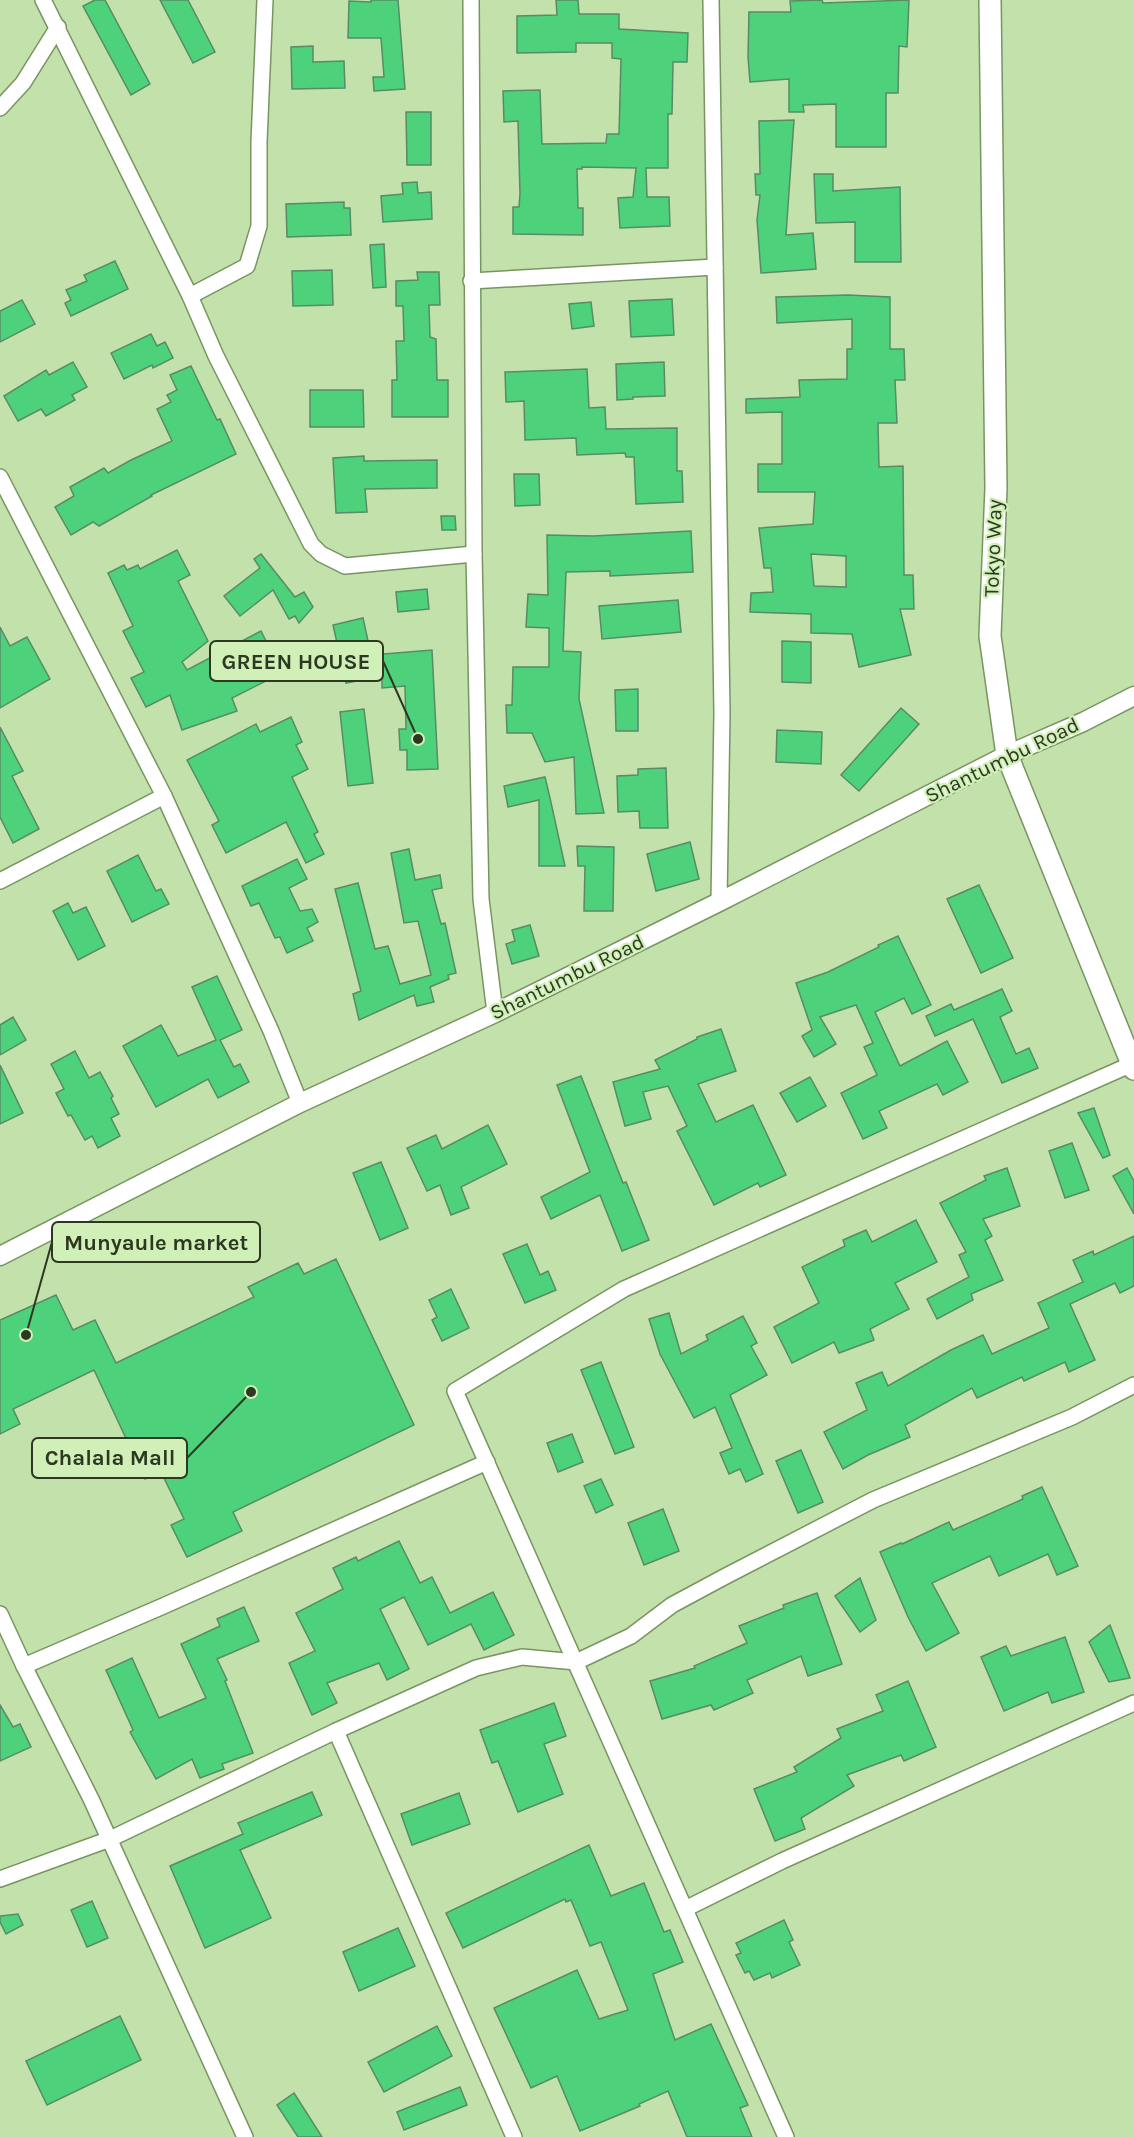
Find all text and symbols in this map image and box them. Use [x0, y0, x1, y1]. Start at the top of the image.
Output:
street label: Tokyo Way [979, 499, 1007, 597]
callout: GREEN HOUSE [210, 641, 383, 681]
text: GREEN HOUSE [222, 649, 370, 675]
street label: Shantumbu Road [921, 712, 1083, 808]
street label: Shantumbu Road [486, 929, 648, 1025]
callout: Munyaule market [52, 1222, 260, 1262]
text: Munyaule market [64, 1230, 248, 1256]
callout: Chalala Mall [32, 1438, 187, 1478]
text: Chalala Mall [45, 1445, 175, 1471]

